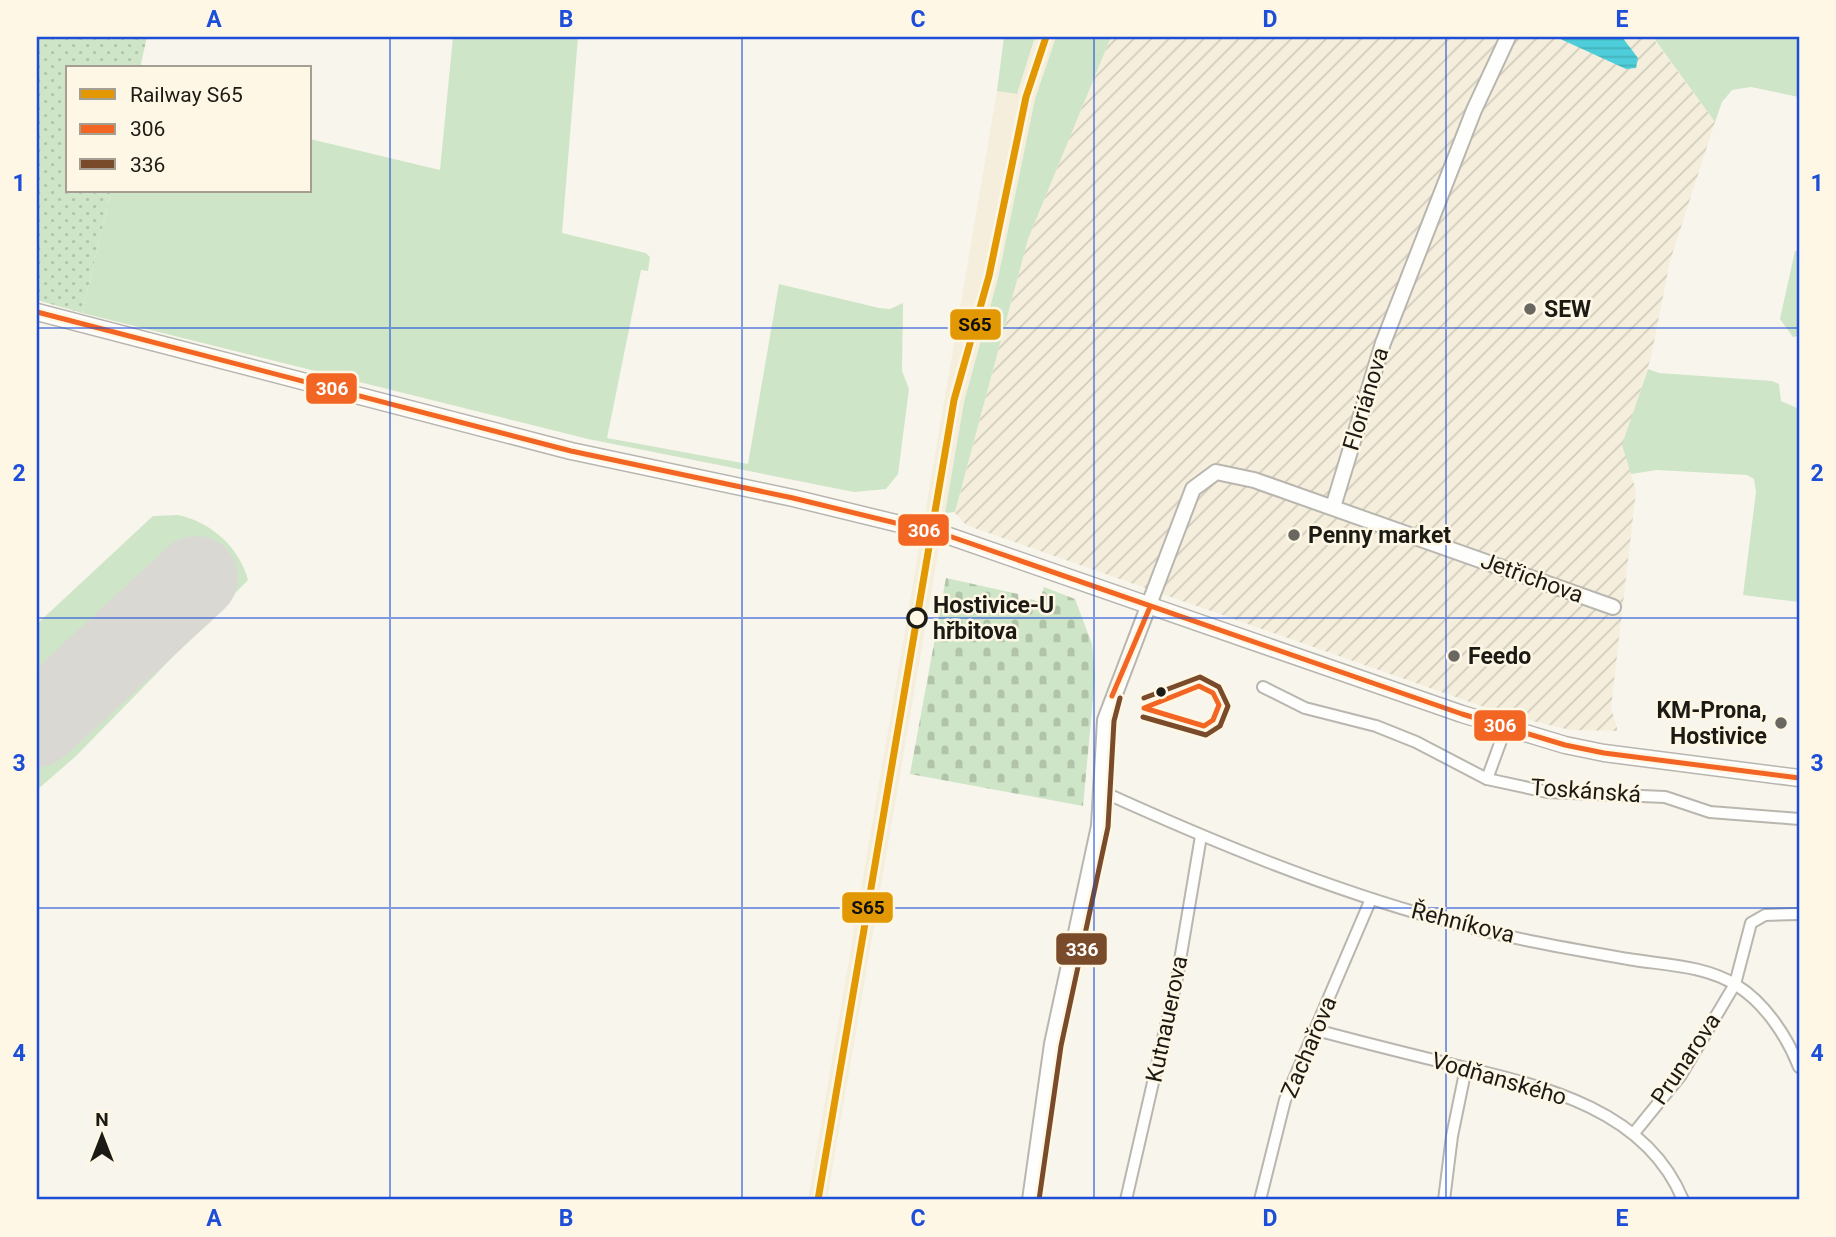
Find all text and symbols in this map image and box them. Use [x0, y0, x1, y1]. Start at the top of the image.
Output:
text: A [206, 6, 222, 33]
text: B [559, 6, 573, 33]
text: C [910, 6, 926, 33]
text: D [1263, 6, 1277, 33]
text: E [1616, 6, 1629, 33]
legend [66, 66, 312, 192]
text: Railway S65 [130, 83, 243, 107]
text: 306 [130, 117, 165, 141]
text: 336 [130, 153, 165, 177]
text: 1 [12, 170, 26, 197]
text: 1 [1810, 170, 1824, 197]
place label: SEW [1544, 296, 1591, 323]
marker: SEW [1522, 301, 1538, 317]
line badge: S65 [949, 308, 1002, 341]
text: S65 [958, 313, 992, 336]
street label: Floriánova [1338, 344, 1394, 454]
line badge: 306 [305, 372, 358, 405]
text: 306 [316, 377, 348, 400]
text: 2 [12, 460, 26, 487]
text: 2 [1810, 460, 1824, 487]
line badge: 306 [897, 513, 950, 547]
text: 306 [908, 519, 940, 542]
place label: Penny market [1308, 522, 1451, 549]
marker: Penny market [1286, 527, 1302, 543]
street label: Jetřichova [1477, 547, 1587, 609]
place label: Hostivice-U hřbitova [933, 592, 1054, 645]
marker: Hostivice-U hřbitova [907, 608, 927, 628]
place label: Feedo [1468, 643, 1531, 670]
marker: Feedo [1446, 648, 1462, 664]
unlabelled marker [1154, 685, 1168, 699]
place label: KM-Prona, Hostivice [1656, 697, 1767, 750]
line badge: 306 [1473, 709, 1527, 742]
text: 306 [1484, 714, 1516, 737]
marker: KM-Prona, Hostivice [1773, 715, 1789, 731]
text: 3 [12, 750, 26, 777]
text: 3 [1810, 750, 1824, 777]
street label: Toskánská [1530, 774, 1642, 808]
line badge: S65 [841, 891, 894, 924]
text: S65 [851, 896, 885, 919]
street label: Řehníkova [1409, 896, 1518, 949]
line badge: 336 [1055, 932, 1108, 966]
text: 336 [1066, 938, 1098, 961]
street label: Kutnauerova [1140, 953, 1194, 1085]
street label: Zachařova [1276, 992, 1342, 1102]
street label: Prunarova [1646, 1008, 1726, 1110]
text: 4 [12, 1040, 26, 1067]
text: 4 [1810, 1040, 1824, 1067]
street label: Vodňanského [1428, 1047, 1570, 1111]
north arrow [66, 1100, 136, 1170]
text: N [95, 1108, 109, 1131]
text: A [206, 1205, 222, 1232]
text: B [559, 1205, 573, 1232]
text: C [910, 1205, 926, 1232]
text: D [1263, 1205, 1277, 1232]
text: E [1616, 1205, 1629, 1232]

